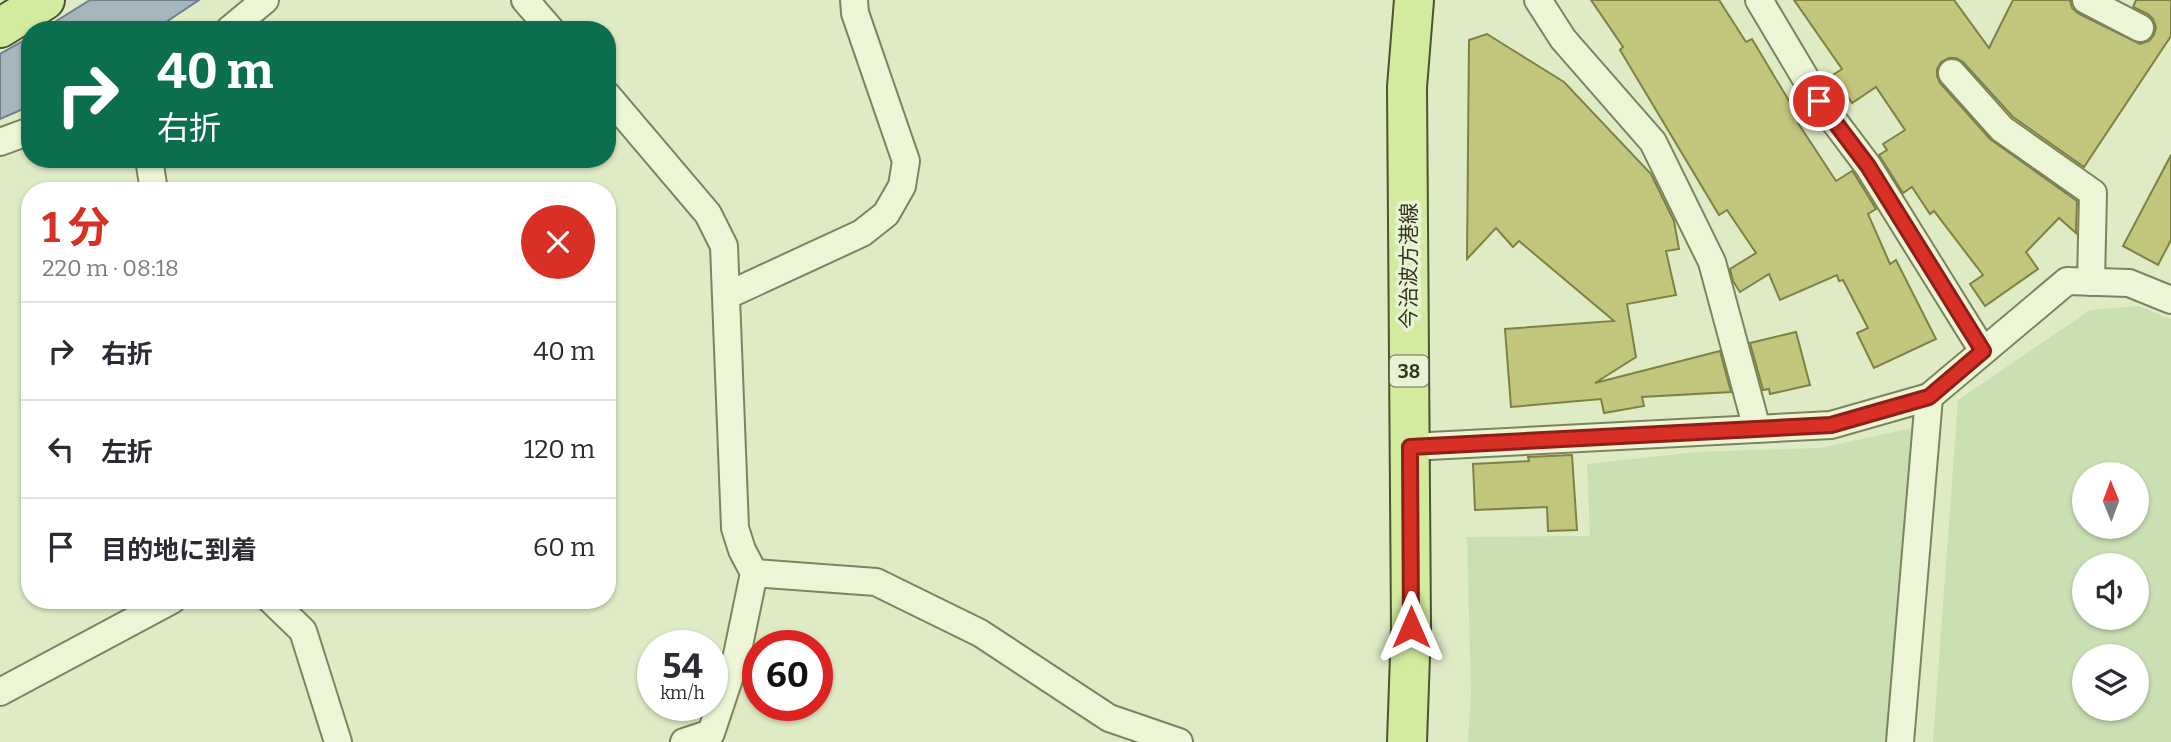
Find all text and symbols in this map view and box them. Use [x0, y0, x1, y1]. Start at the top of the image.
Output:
text: 40 m [157, 42, 274, 101]
icon: right [42, 49, 133, 140]
pin [1789, 71, 1849, 131]
icon: arrive [1800, 82, 1838, 120]
text: 右折 [157, 109, 221, 147]
text: 1 分 [42, 203, 110, 253]
street label: 今治波方港線 [1396, 203, 1422, 329]
button: close [521, 205, 595, 279]
text: 220 m · 08:18 [42, 254, 179, 282]
icon: right [42, 332, 80, 370]
text: 40 m [533, 336, 595, 367]
text: 右折 [101, 339, 153, 370]
road number: 38 [1390, 356, 1428, 386]
icon: left [42, 430, 80, 468]
text: 120 m [524, 434, 595, 465]
text: 左折 [101, 437, 153, 468]
north arrow [2072, 462, 2149, 539]
map controls [2072, 462, 2149, 721]
icon: arrive [42, 528, 80, 566]
text: 60 m [533, 532, 595, 563]
text: 目的地に到着 [101, 535, 257, 566]
button: sound [2072, 553, 2149, 630]
position arrow [1374, 590, 1448, 664]
speed limit sign: 60 [742, 630, 833, 721]
button: layers [2072, 644, 2149, 721]
text: 54 [662, 645, 703, 687]
text: km/h [660, 682, 705, 704]

